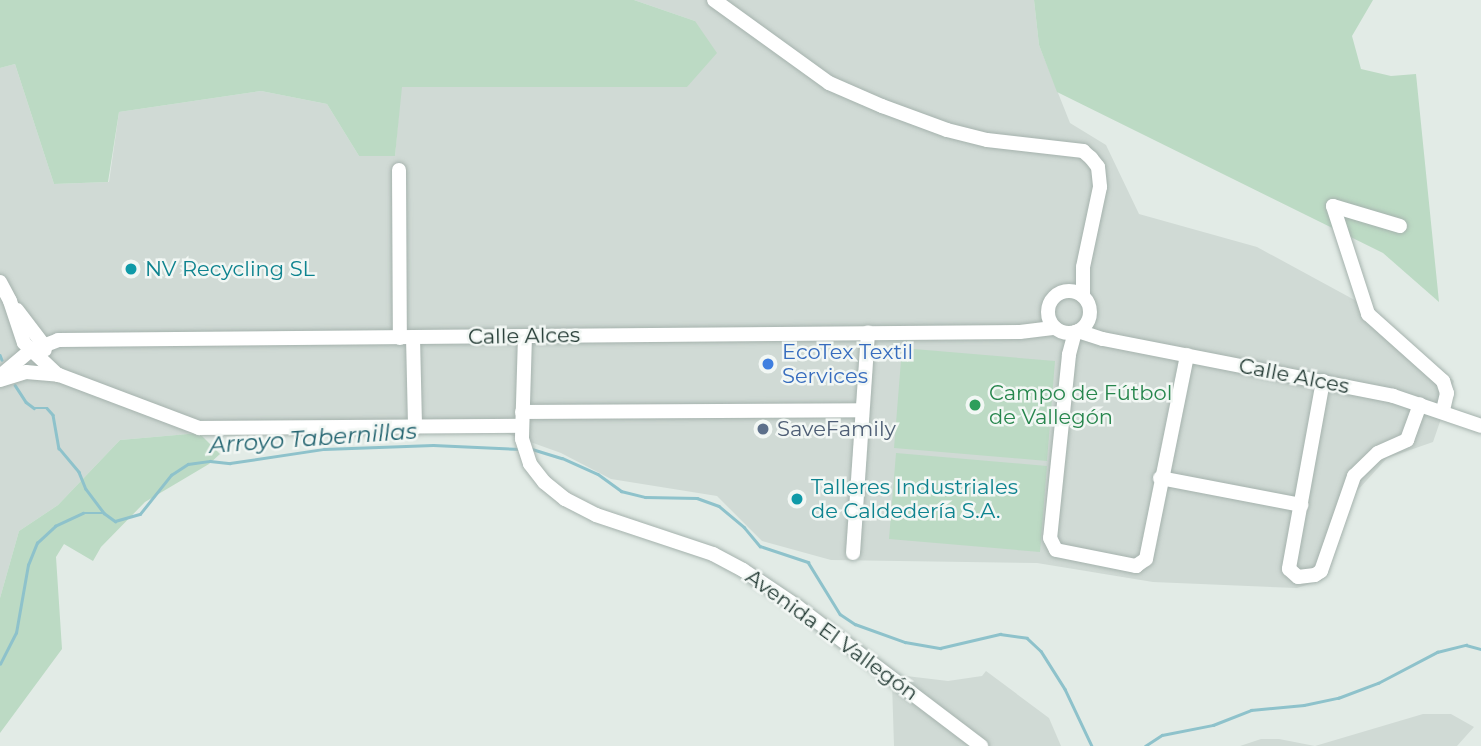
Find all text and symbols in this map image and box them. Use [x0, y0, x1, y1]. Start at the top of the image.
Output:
place label: NV Recycling SL [145, 256, 315, 282]
marker: NV Recycling SL [123, 261, 139, 277]
street label: Calle Alces [468, 322, 580, 350]
place label: EcoTex Textil Services [782, 339, 913, 389]
street label: Calle Alces [1237, 353, 1351, 399]
marker: EcoTex Textil Services [760, 356, 776, 372]
place label: Campo de Fútbol de Vallegón [989, 380, 1172, 430]
marker: Campo de Fútbol de Vallegón [967, 397, 983, 413]
place label: SaveFamily [777, 416, 896, 442]
water label: Arroyo Tabernillas [208, 417, 418, 459]
marker: SaveFamily [755, 421, 771, 437]
place label: Talleres Industriales de Caldedería S.A. [811, 474, 1018, 524]
marker: Talleres Industriales de Caldedería S.A. [789, 491, 805, 507]
street label: Avenida El Vallegón [741, 564, 923, 706]

